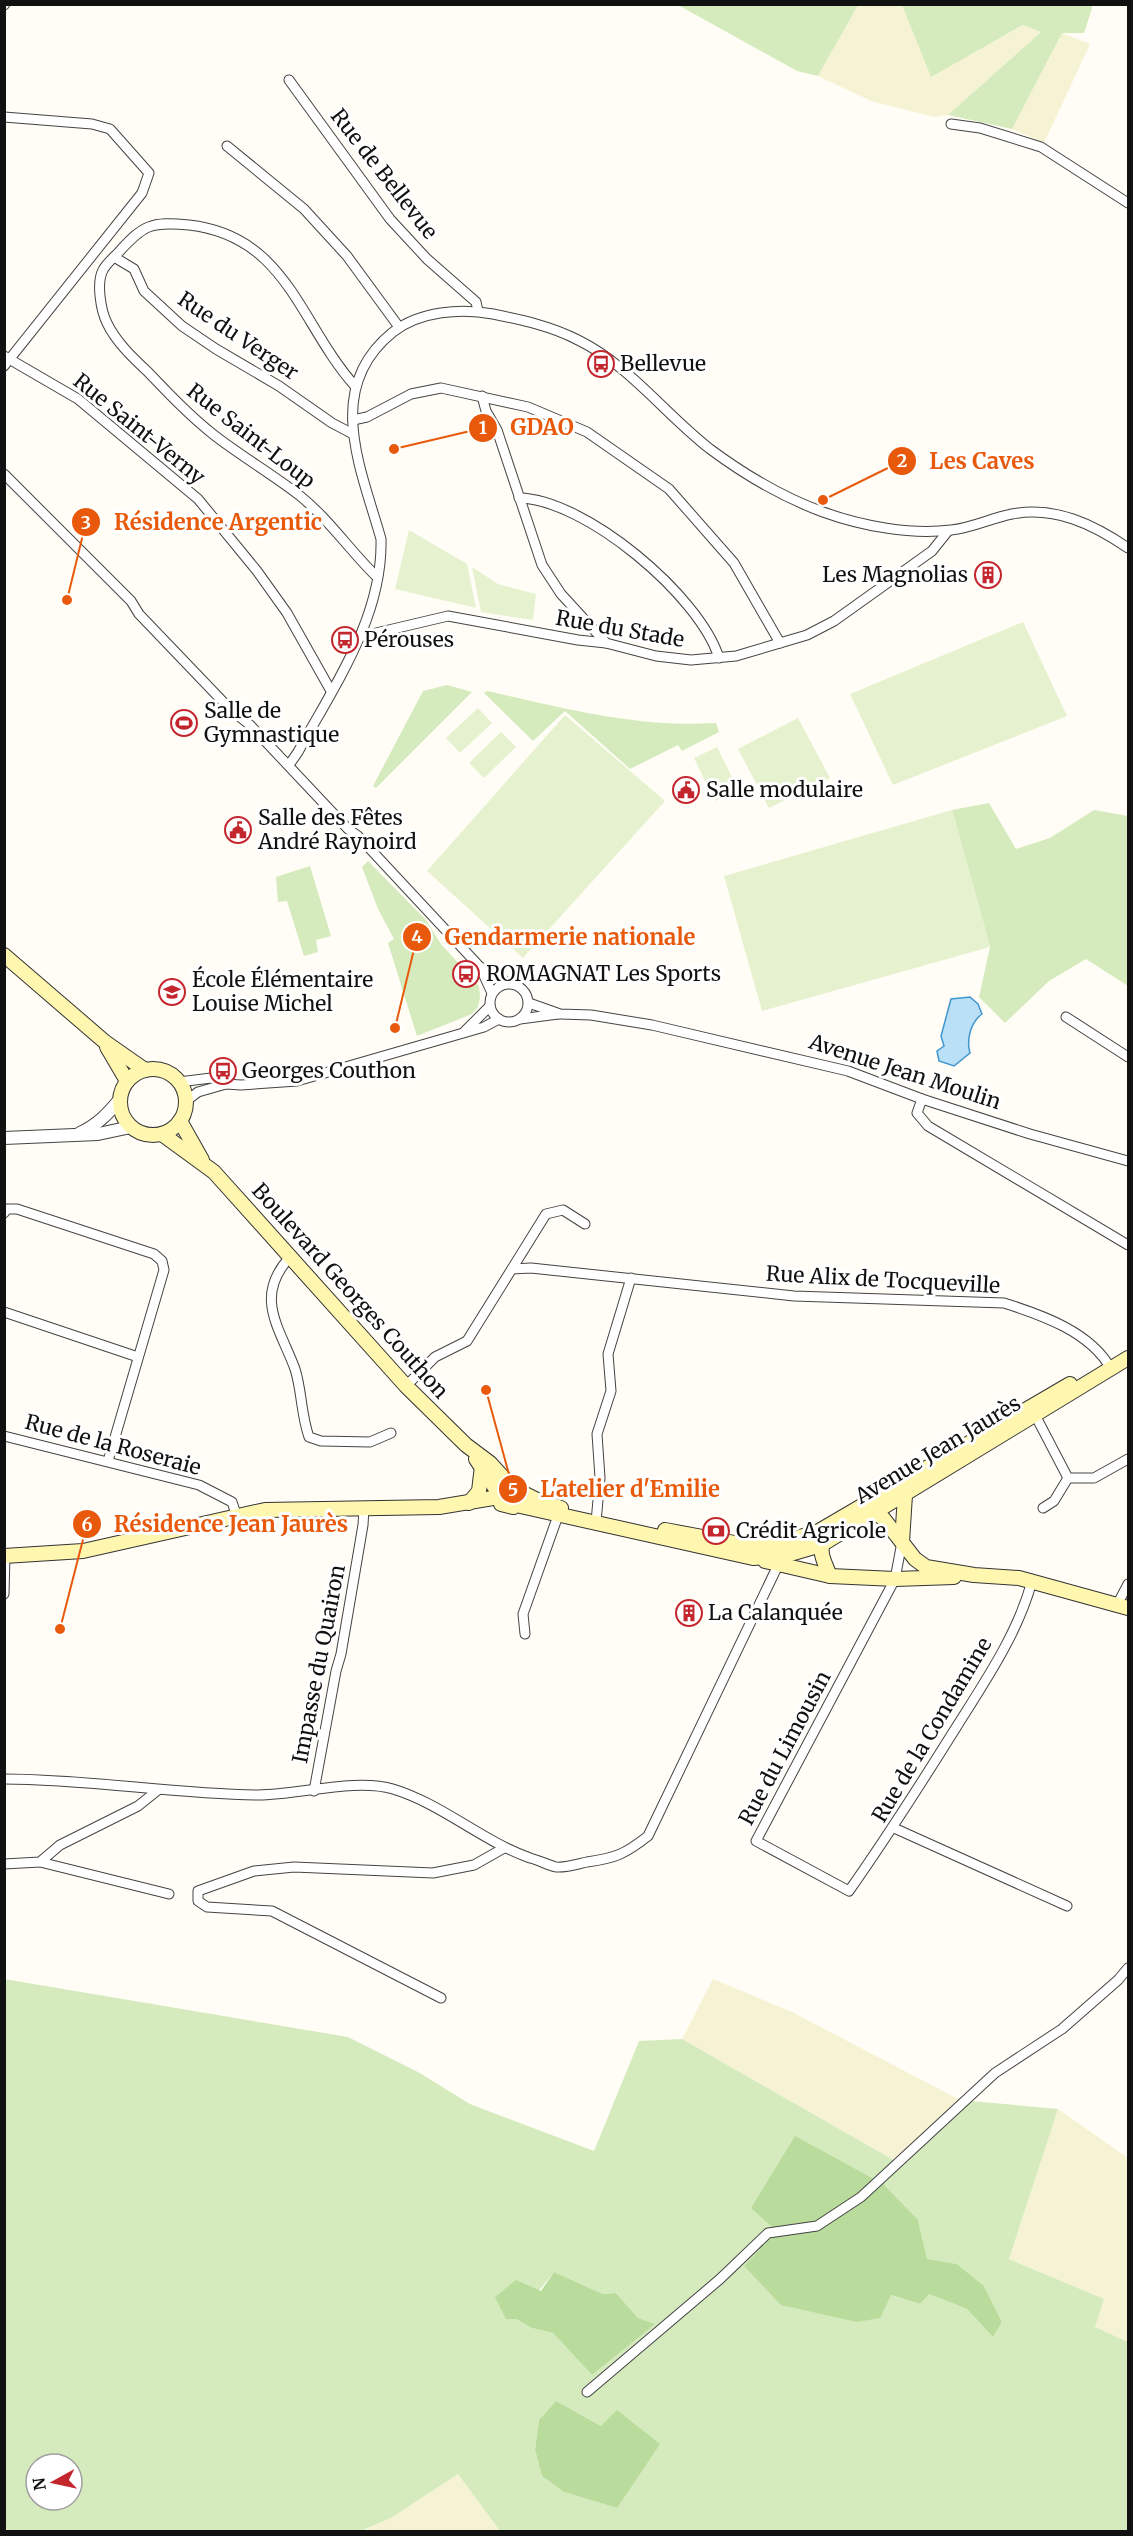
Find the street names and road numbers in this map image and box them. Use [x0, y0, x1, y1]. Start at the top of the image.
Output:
street label: Rue de Bellevue [325, 103, 444, 244]
street label: Rue du Verger [173, 285, 304, 386]
street label: Rue Saint-Verny [68, 367, 211, 491]
street label: Rue Saint-Loup [182, 377, 321, 494]
street label: Rue du Stade [554, 604, 686, 653]
street label: Avenue Jean Moulin [805, 1027, 1005, 1115]
street label: Boulevard Georges Couthon [246, 1177, 454, 1404]
street label: Rue Alix de Tocqueville [765, 1260, 1001, 1299]
street label: Avenue Jean Jaurès [849, 1389, 1025, 1510]
street label: Rue de la Roseraie [22, 1408, 204, 1481]
street label: Impasse du Quairon [286, 1562, 351, 1765]
street label: Rue de la Condamine [866, 1632, 998, 1827]
street label: Rue du Limousin [733, 1666, 837, 1829]

